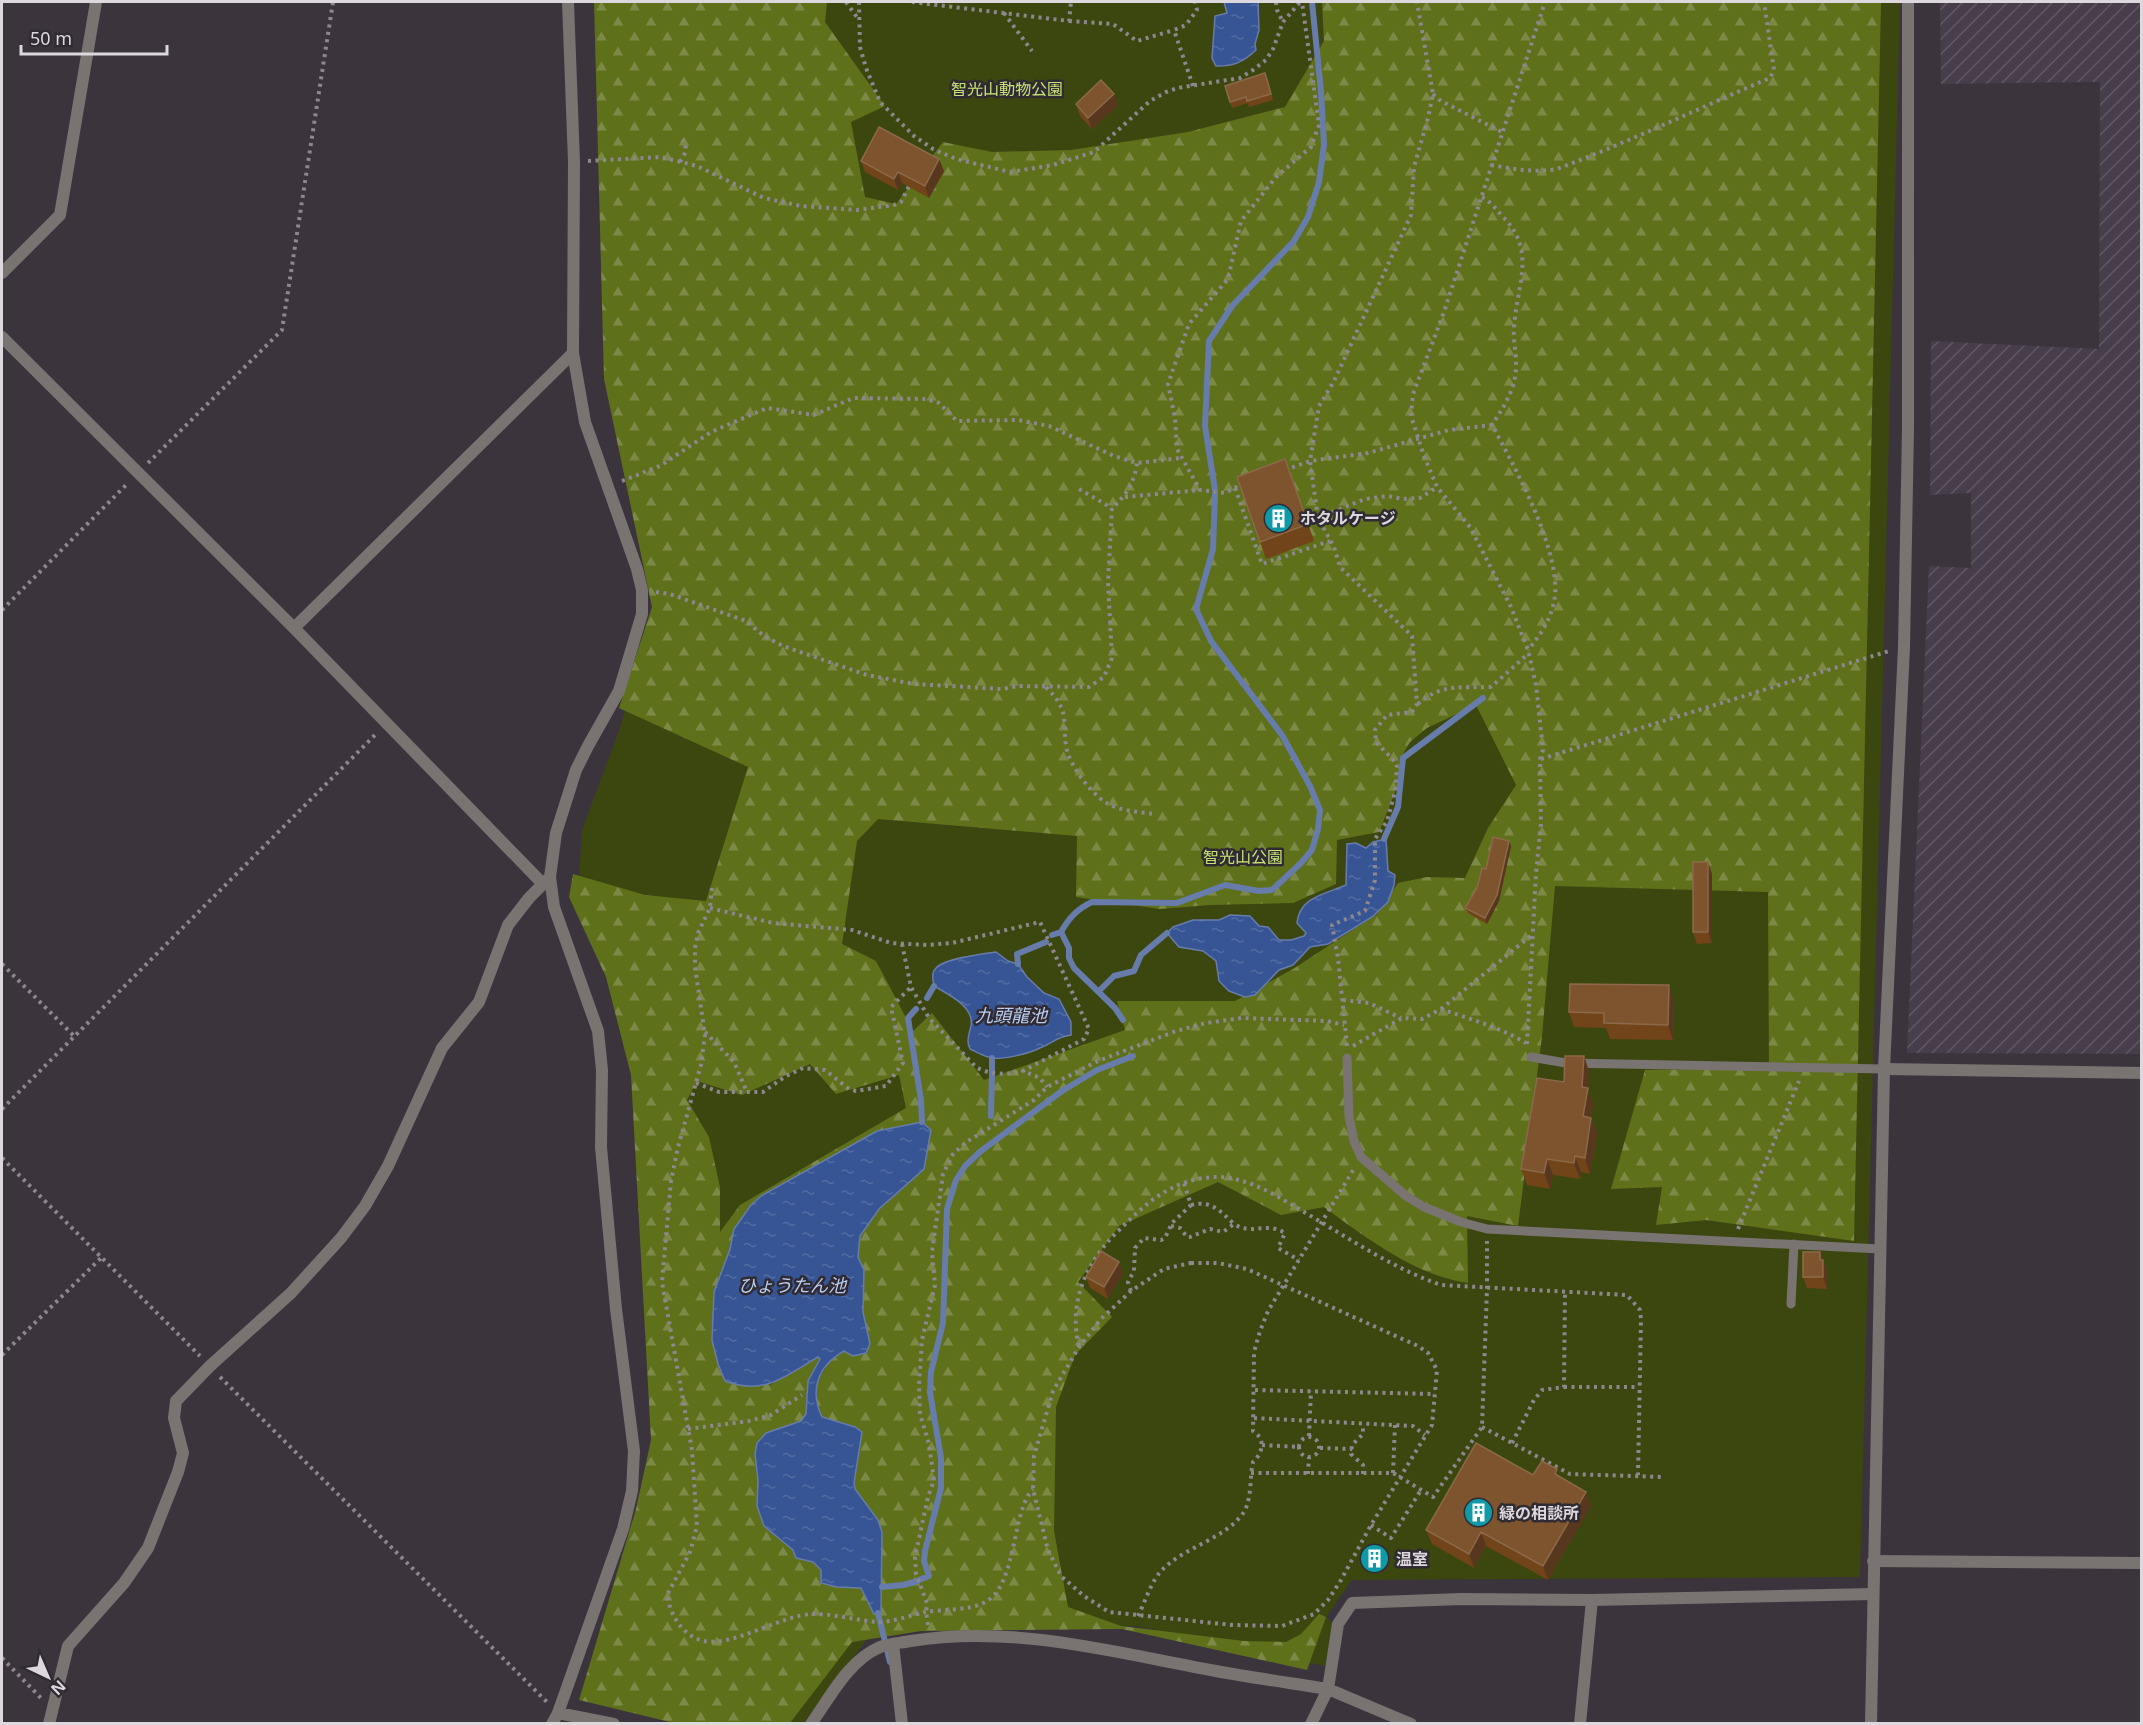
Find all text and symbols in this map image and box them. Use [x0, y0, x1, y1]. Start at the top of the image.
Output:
scale bar [21, 18, 166, 56]
text: 50 m [30, 26, 72, 50]
park label: 智光山動物公園 [951, 78, 1063, 100]
building icon: ホタルケージ [1263, 502, 1295, 534]
place label: ホタルケージ [1300, 507, 1396, 529]
park label: 智光山公園 [1203, 846, 1283, 868]
water label: 九頭龍池 [975, 1003, 1049, 1027]
water label: ひょうたん池 [738, 1273, 848, 1297]
building icon: 緑の相談所 [1462, 1497, 1494, 1529]
place label: 緑の相談所 [1499, 1502, 1579, 1524]
building icon: 温室 [1359, 1543, 1391, 1575]
place label: 温室 [1396, 1548, 1428, 1570]
north arrow [18, 1647, 78, 1707]
text: N [46, 1675, 71, 1700]

